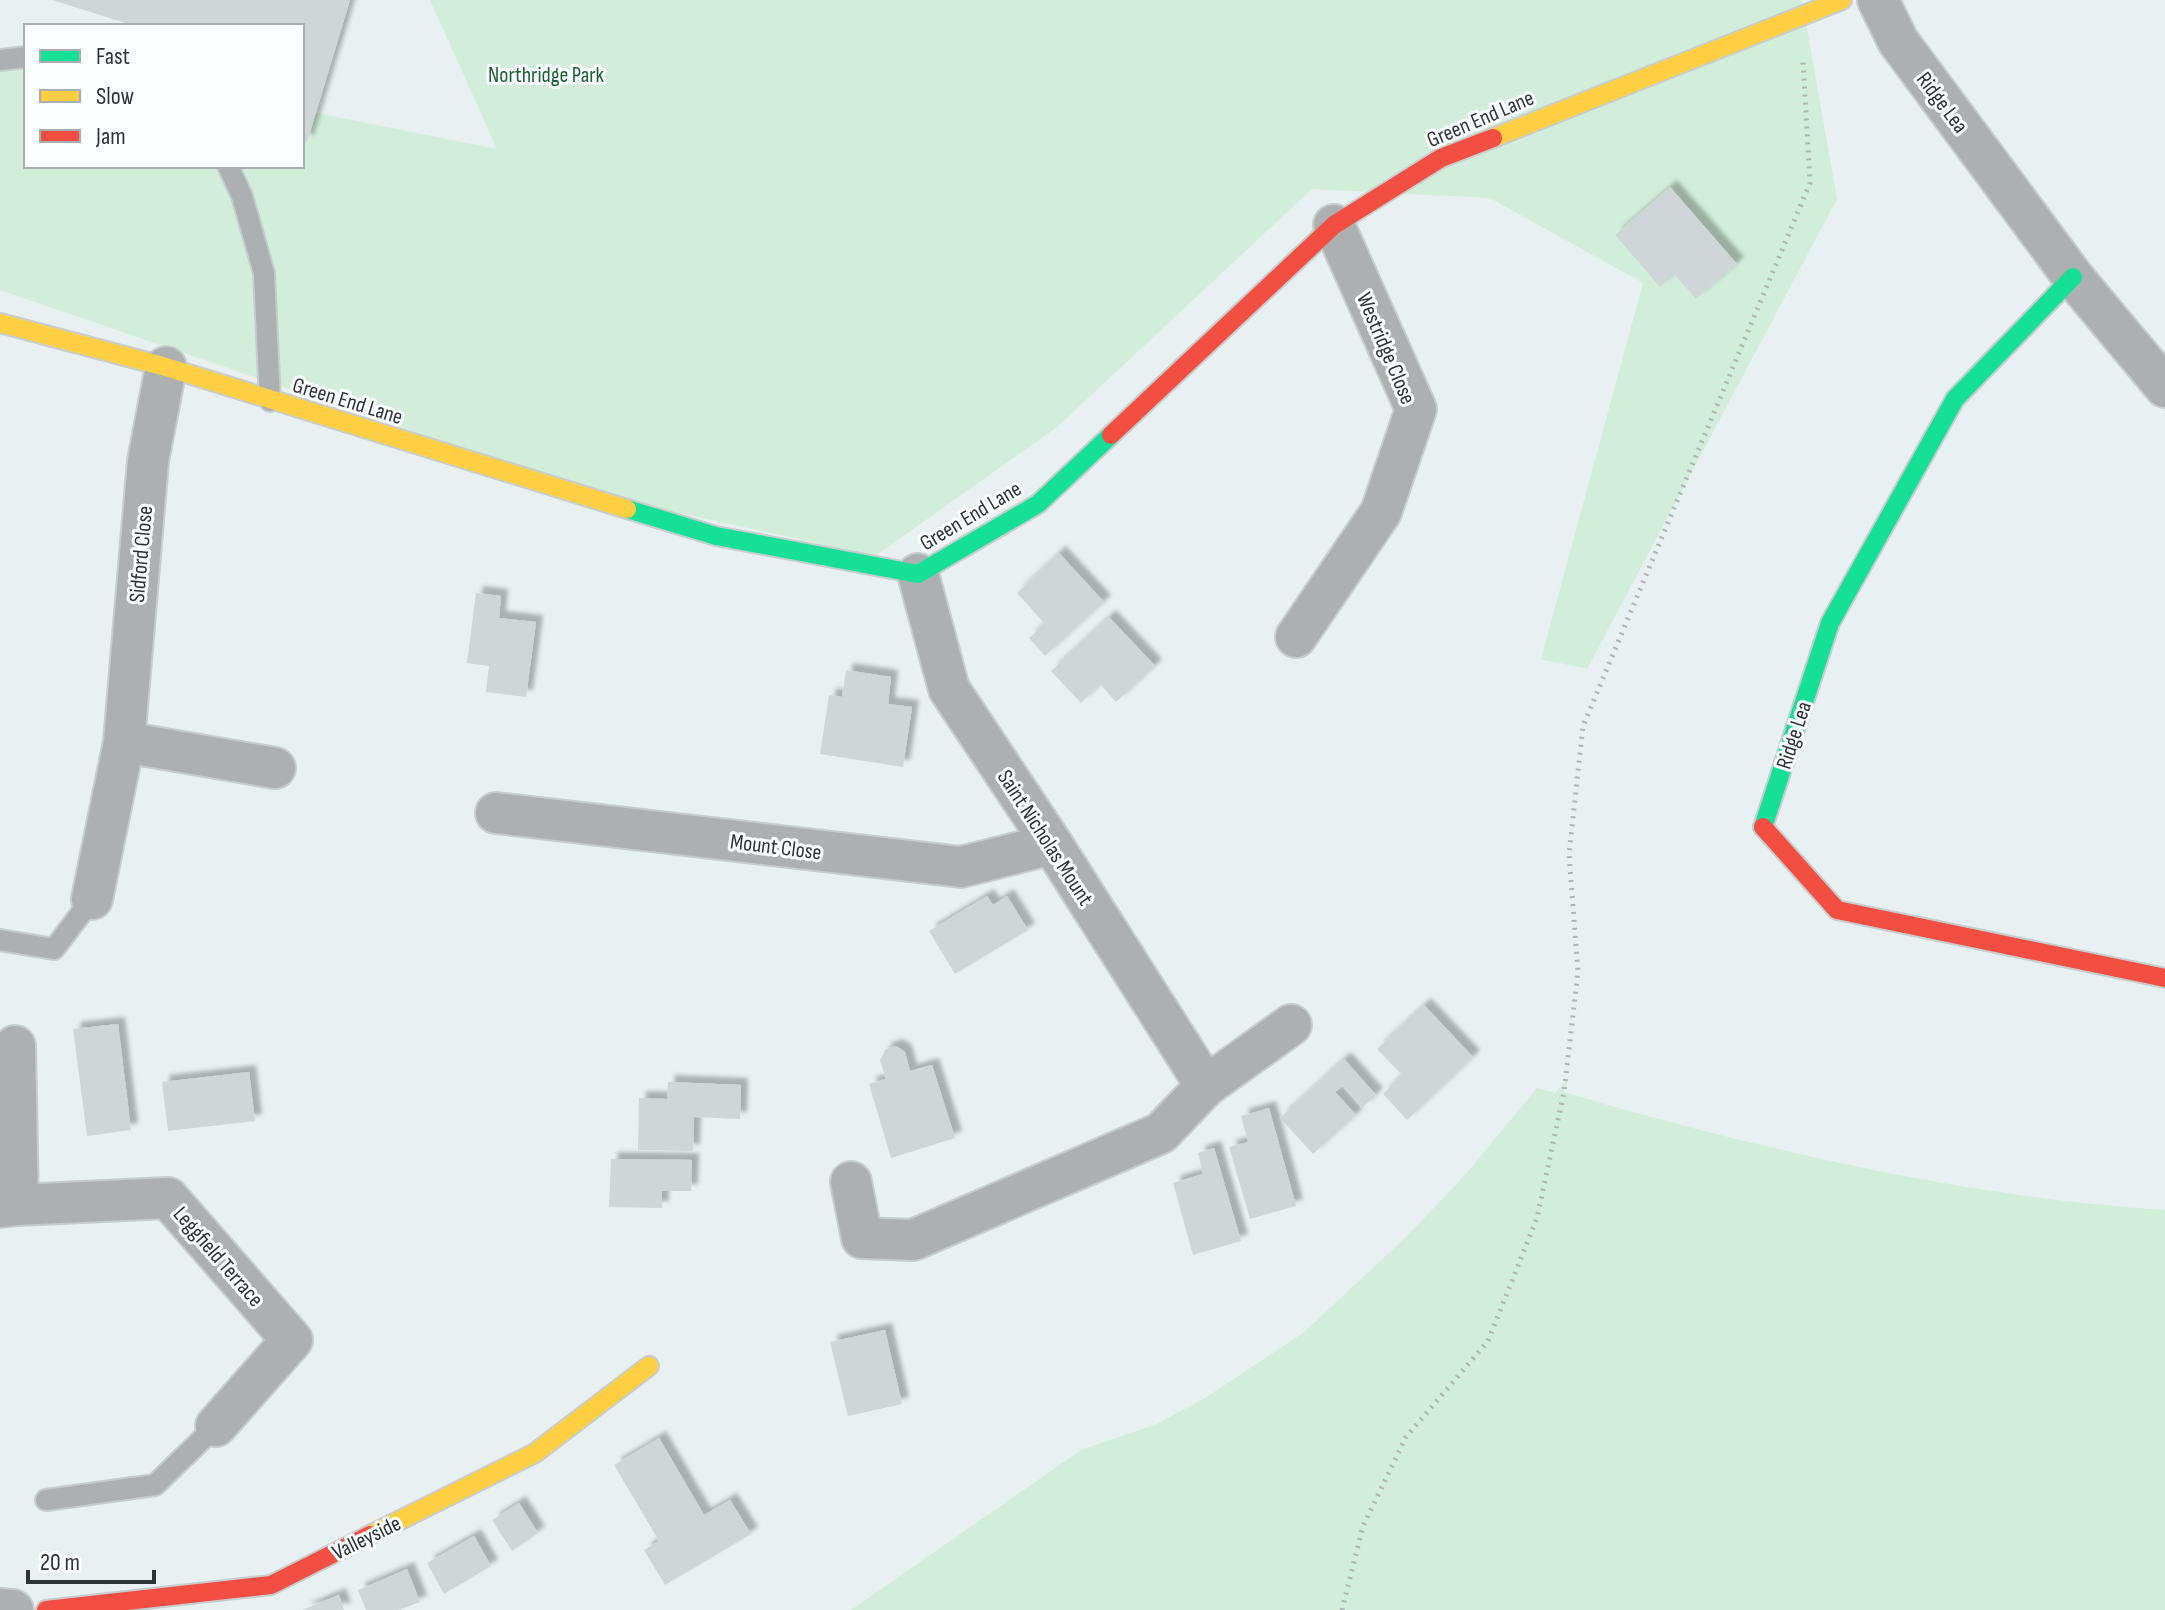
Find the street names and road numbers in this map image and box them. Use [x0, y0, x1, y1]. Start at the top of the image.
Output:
street label: Ridge Lea [1910, 67, 1974, 139]
street label: Green End Lane [1423, 85, 1538, 154]
street label: Westridge Close [1350, 289, 1421, 408]
street label: Green End Lane [289, 372, 406, 431]
street label: Green End Lane [915, 475, 1026, 557]
street label: Sidford Close [124, 505, 159, 604]
street label: Ridge Lea [1771, 698, 1818, 773]
street label: Saint Nicholas Mount [991, 765, 1099, 911]
street label: Mount Close [729, 828, 823, 866]
street label: Leggfield Terrace [167, 1201, 269, 1313]
street label: Valleyside [328, 1510, 405, 1566]

